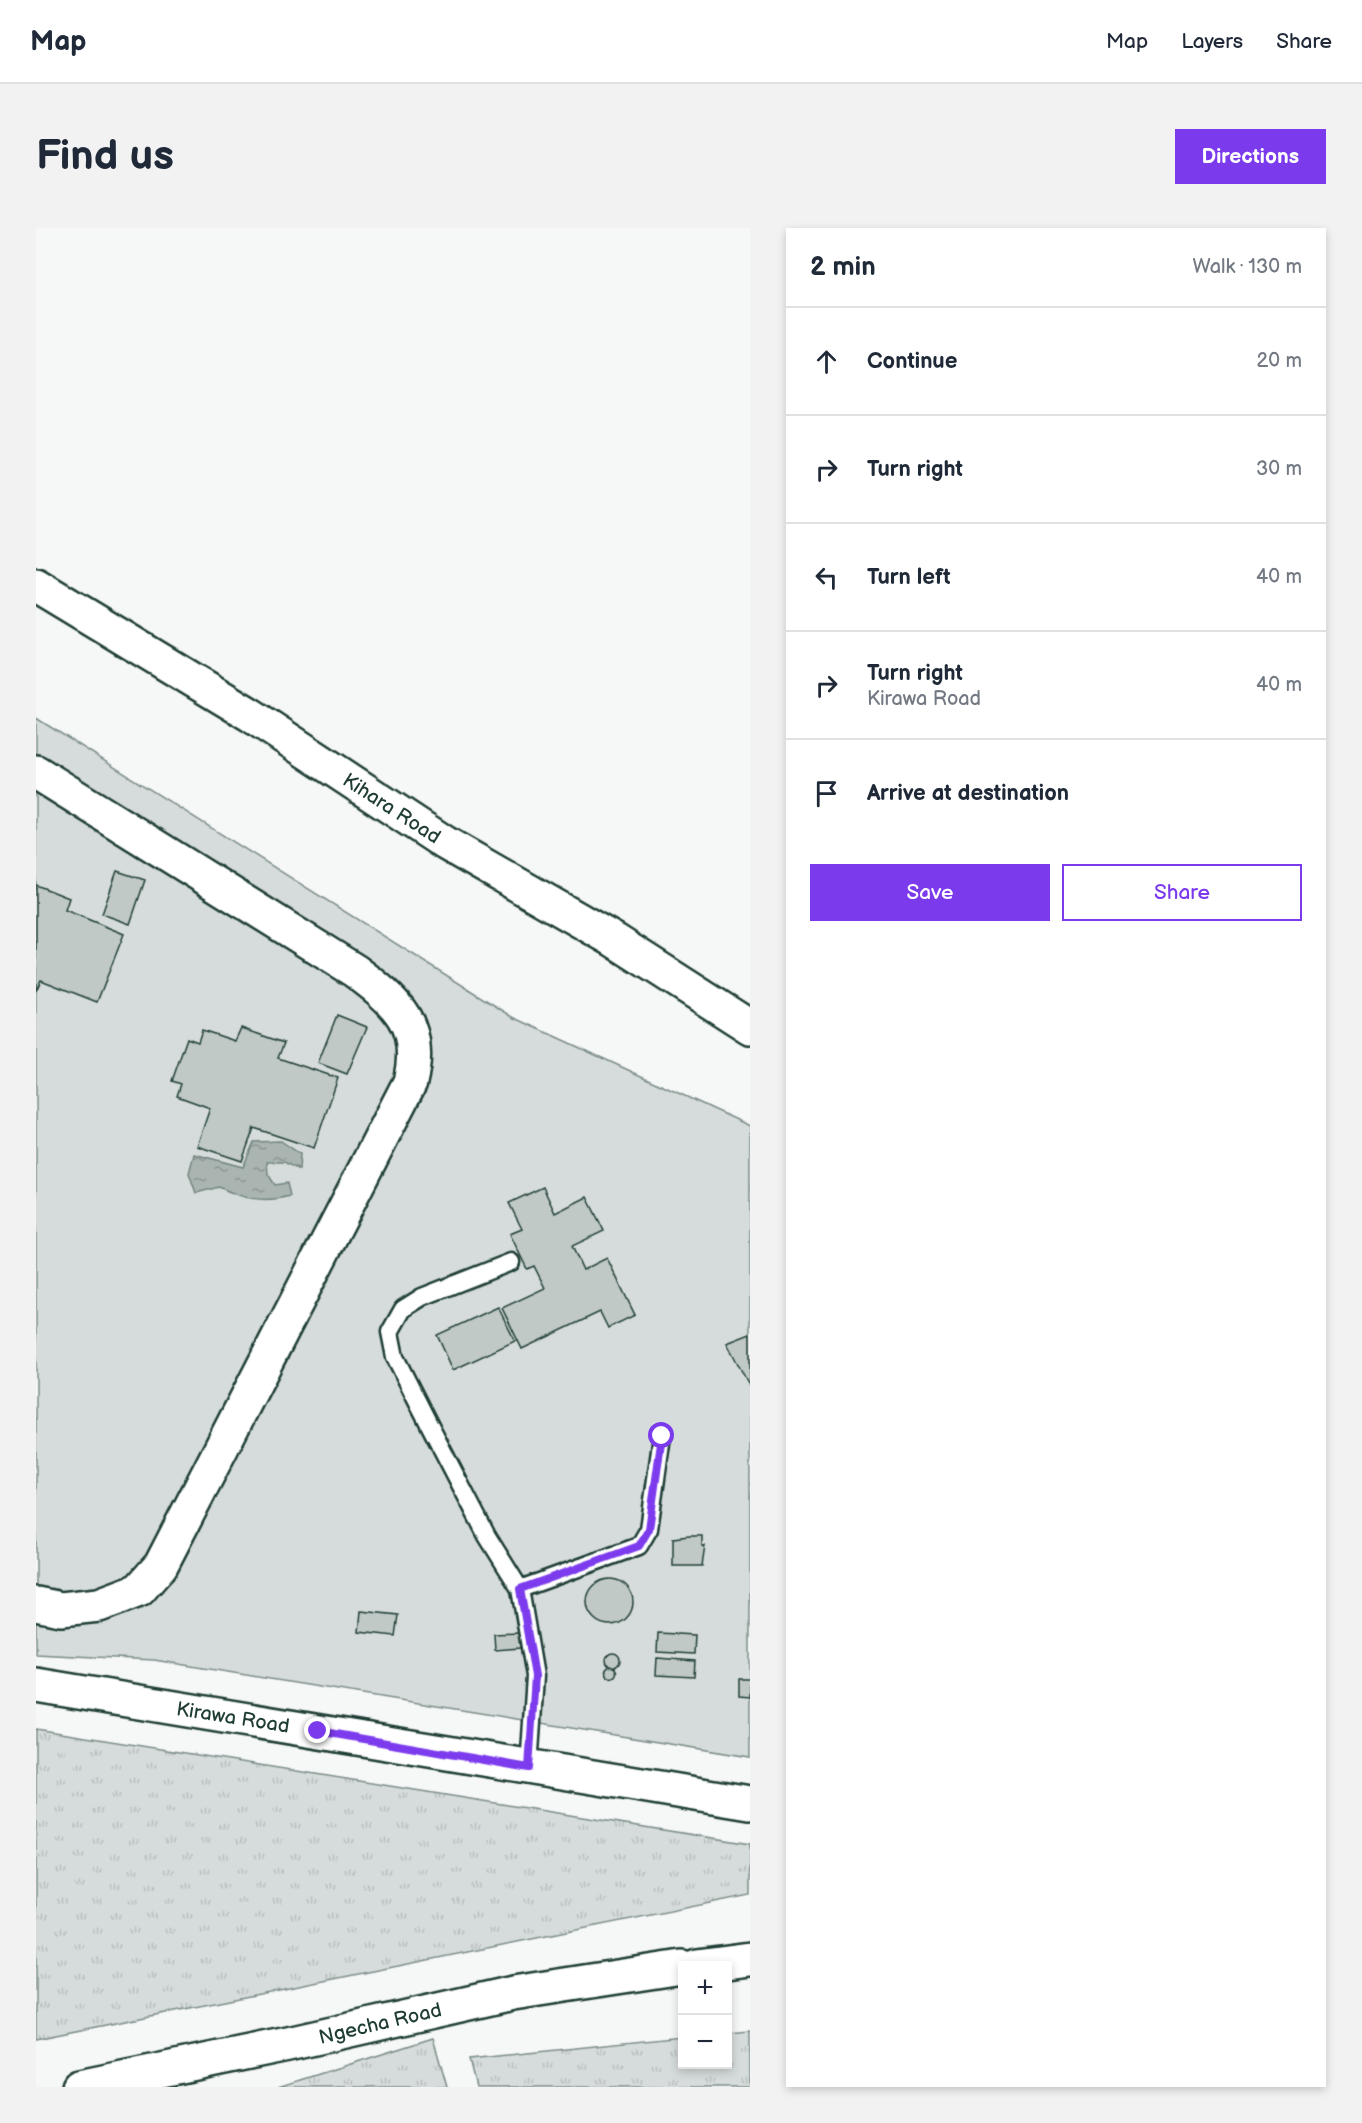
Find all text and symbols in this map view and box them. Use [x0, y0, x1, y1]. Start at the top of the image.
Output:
text: Map [30, 25, 86, 58]
text: Map [1106, 29, 1148, 54]
text: Layers [1181, 29, 1243, 54]
text: Share [1276, 29, 1332, 54]
button: Directions [1175, 129, 1326, 184]
text: Find us [36, 131, 174, 182]
text: 2 min [810, 252, 876, 283]
text: Walk · 130 m [1193, 255, 1302, 279]
icon: ahead [810, 345, 843, 378]
text: Continue [867, 348, 957, 375]
text: 20 m [1257, 349, 1302, 373]
icon: right [810, 453, 843, 486]
text: Turn right [867, 456, 963, 483]
text: 30 m [1256, 457, 1302, 481]
icon: left [810, 561, 843, 594]
text: Turn left [867, 564, 951, 591]
text: 40 m [1256, 565, 1302, 589]
text: Turn right [867, 660, 963, 687]
icon: right [810, 669, 843, 702]
text: 40 m [1256, 673, 1302, 697]
text: Kirawa Road [867, 687, 981, 711]
street label: Kihara Road [338, 768, 445, 849]
icon: arrive [810, 777, 843, 810]
text: Arrive at destination [867, 780, 1069, 807]
button: Save [810, 864, 1050, 921]
button: Share [1062, 864, 1302, 921]
route start [648, 1422, 674, 1448]
street label: Kirawa Road [175, 1697, 291, 1739]
route end [304, 1717, 330, 1743]
map controls [678, 1961, 732, 2069]
button: + [678, 1961, 732, 2015]
street label: Ngecha Road [316, 1998, 444, 2050]
button: − [678, 2015, 732, 2069]

